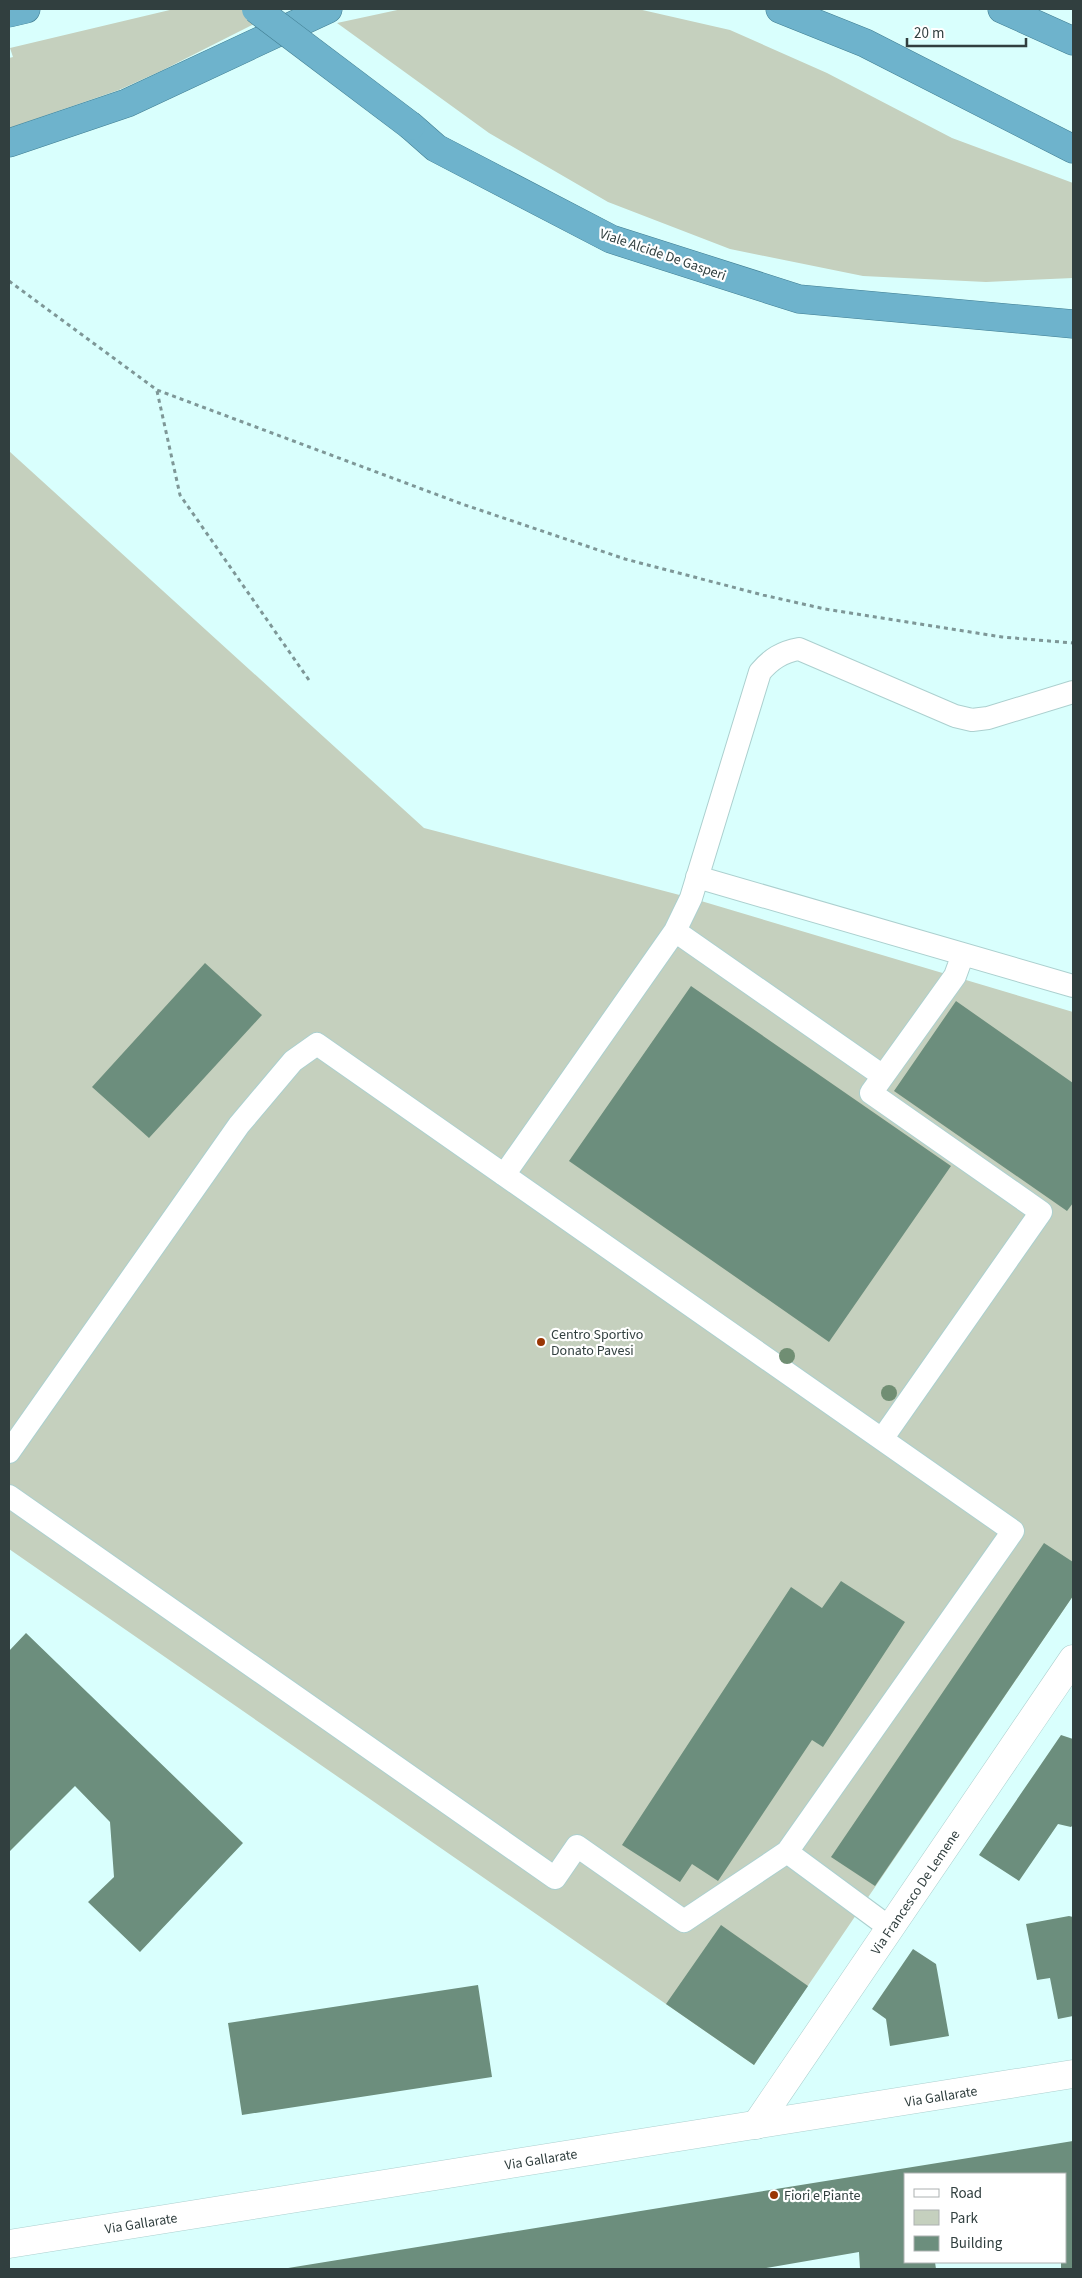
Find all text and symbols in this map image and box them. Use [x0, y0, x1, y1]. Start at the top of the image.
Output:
scale bar [907, 15, 1026, 47]
text: 20 m [914, 23, 944, 44]
street label: Viale Alcide De Gasperi [597, 224, 729, 286]
place label: Centro Sportivo Donato Pavesi [551, 1325, 643, 1361]
marker: Centro Sportivo Donato Pavesi [535, 1336, 547, 1348]
street label: Via Francesco De Lemene [866, 1826, 965, 1959]
street label: Via Gallarate [903, 2081, 979, 2113]
street label: Via Gallarate [503, 2144, 579, 2176]
legend [904, 2173, 1067, 2263]
text: Road [950, 2183, 982, 2204]
place label: Fiori e Piante [784, 2186, 860, 2206]
marker: Fiori e Piante [768, 2189, 780, 2201]
street label: Via Gallarate [103, 2208, 179, 2240]
text: Park [950, 2208, 979, 2229]
text: Building [950, 2233, 1003, 2254]

